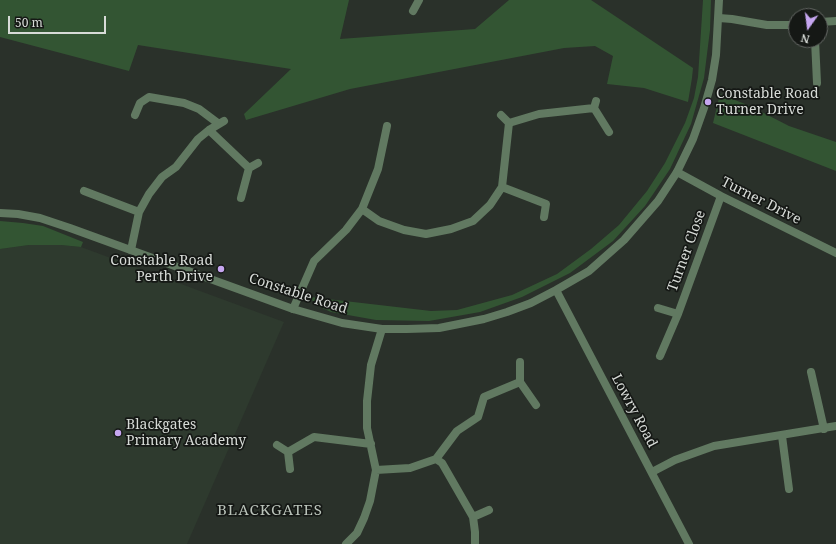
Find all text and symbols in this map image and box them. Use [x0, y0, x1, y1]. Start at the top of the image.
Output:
scale bar [10, 8, 108, 34]
north arrow [788, 8, 828, 48]
text: 50 m [15, 14, 43, 31]
text: N [799, 31, 811, 47]
place label: Constable Road Turner Drive [716, 86, 819, 118]
marker: Constable Road Turner Drive [703, 97, 713, 107]
street label: Turner Drive [718, 174, 804, 228]
street label: Turner Close [664, 208, 710, 294]
place label: Constable Road Perth Drive [110, 253, 213, 286]
marker: Constable Road Perth Drive [216, 264, 226, 274]
street label: Constable Road [247, 270, 349, 318]
street label: Lowry Road [608, 371, 660, 451]
place label: Blackgates Primary Academy [126, 417, 246, 450]
marker: Blackgates Primary Academy [113, 428, 123, 438]
district label: BLACKGATES [217, 502, 323, 520]

